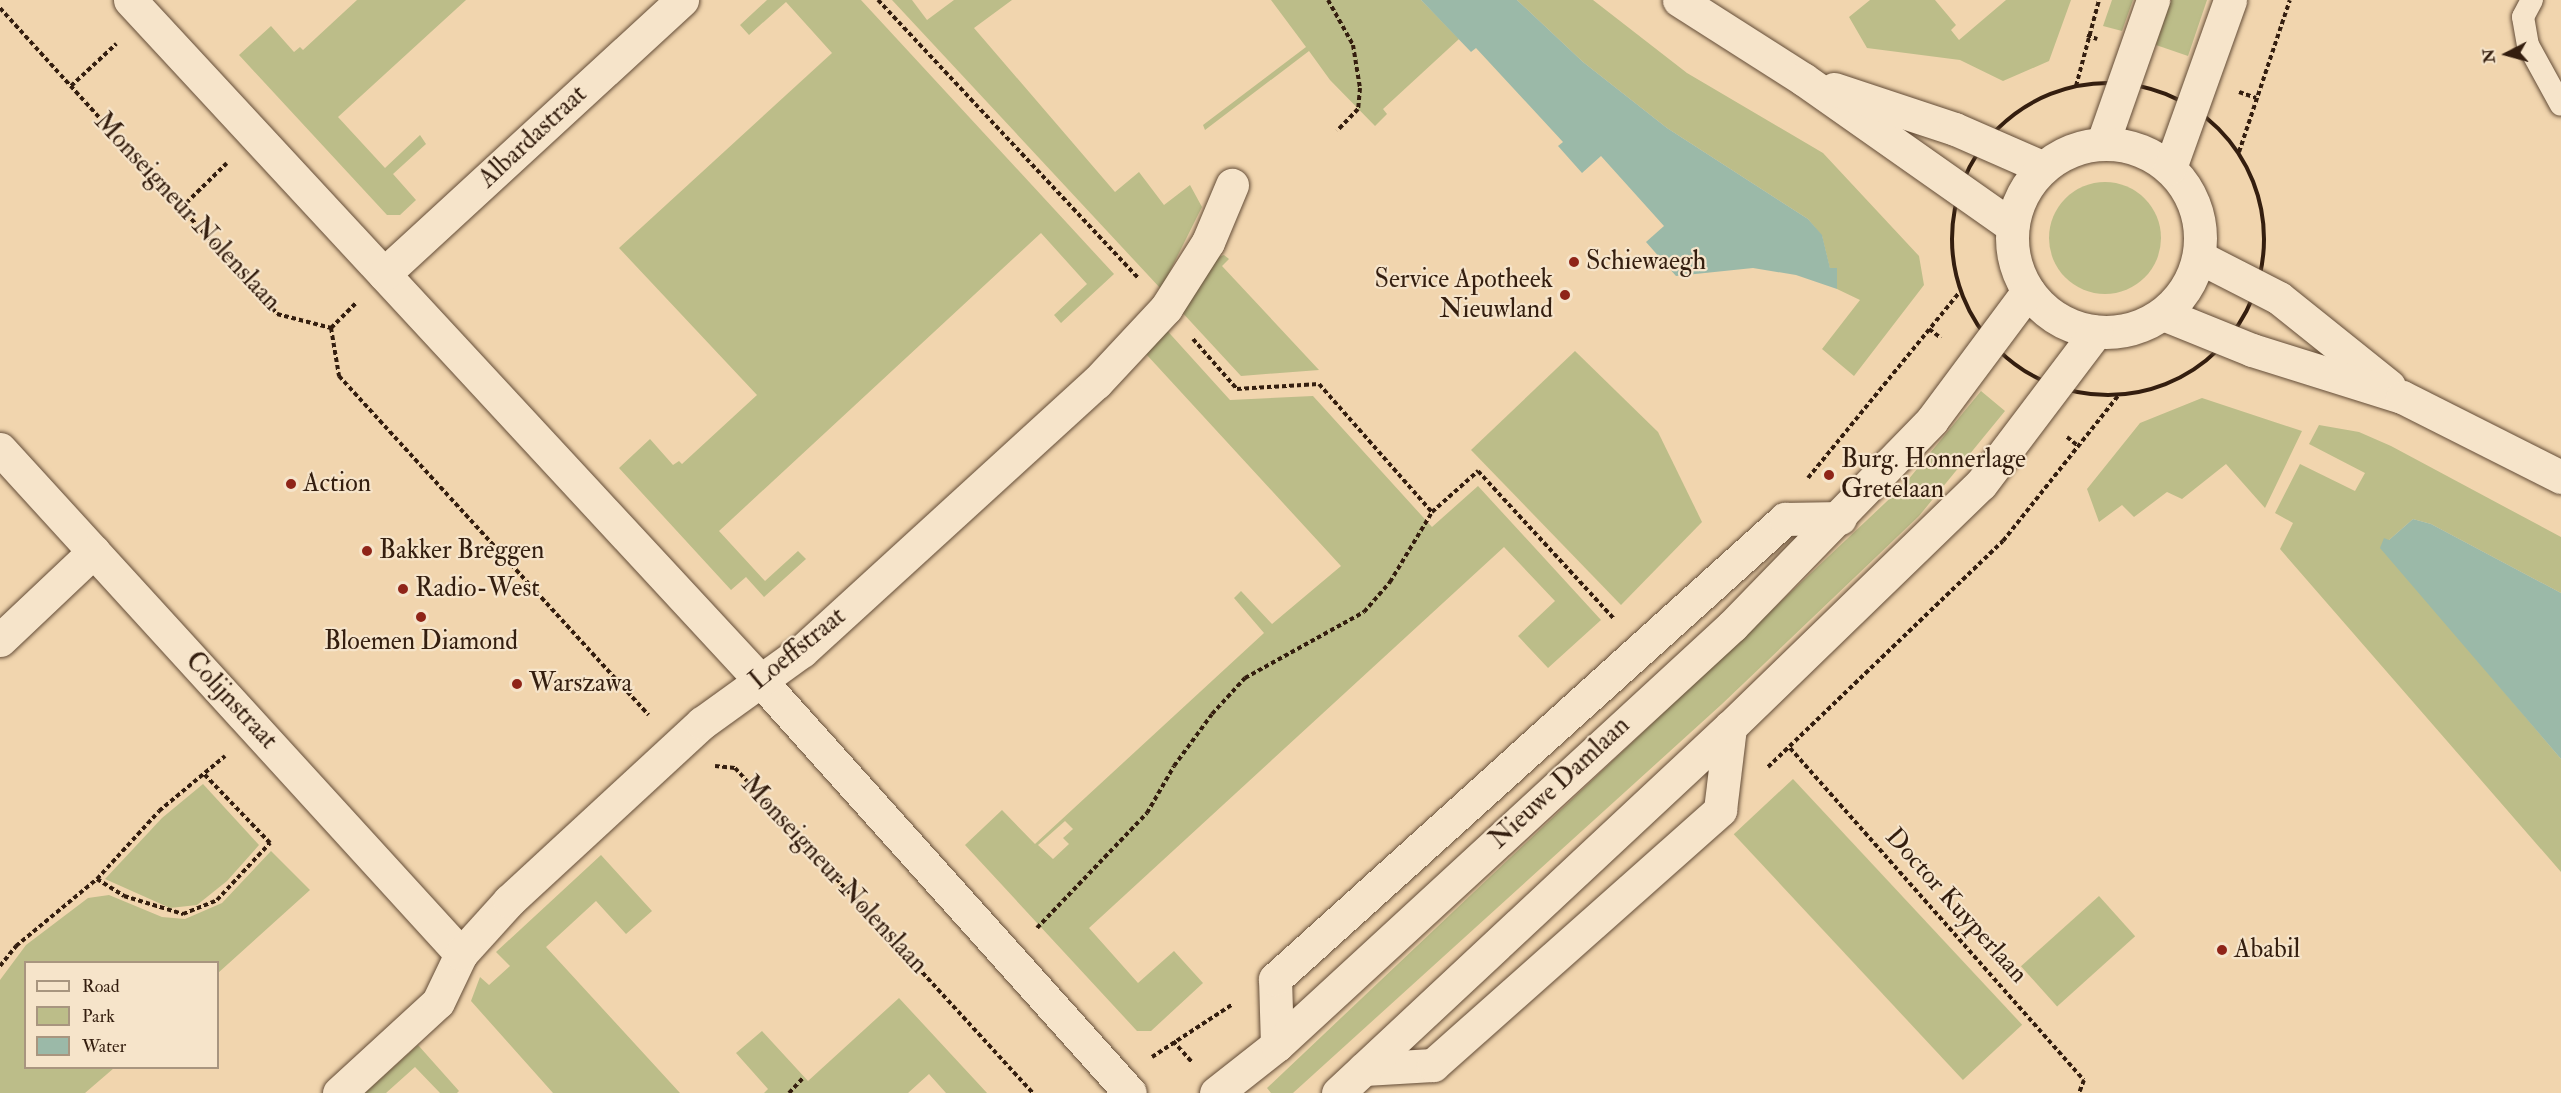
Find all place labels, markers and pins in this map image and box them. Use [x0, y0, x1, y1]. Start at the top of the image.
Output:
place label: Schiewaegh [1586, 246, 1706, 278]
marker: Schiewaegh [1567, 255, 1581, 269]
place label: Service Apotheek Nieuwland [1374, 264, 1553, 326]
marker: Service Apotheek Nieuwland [1558, 288, 1572, 302]
place label: Burg. Honnerlage Gretelaan [1841, 444, 2026, 506]
place label: Action [303, 468, 371, 500]
marker: Burg. Honnerlage Gretelaan [1822, 468, 1836, 482]
marker: Action [284, 477, 298, 491]
place label: Bakker Breggen [379, 535, 544, 567]
marker: Bakker Breggen [360, 544, 374, 558]
place label: Radio-West [415, 573, 540, 605]
marker: Radio-West [396, 582, 410, 596]
marker: Bloemen Diamond [414, 610, 428, 624]
place label: Bloemen Diamond [324, 626, 518, 658]
place label: Warszawa [529, 668, 632, 700]
marker: Warszawa [510, 677, 524, 691]
place label: Ababil [2234, 934, 2300, 966]
marker: Ababil [2215, 943, 2229, 957]

